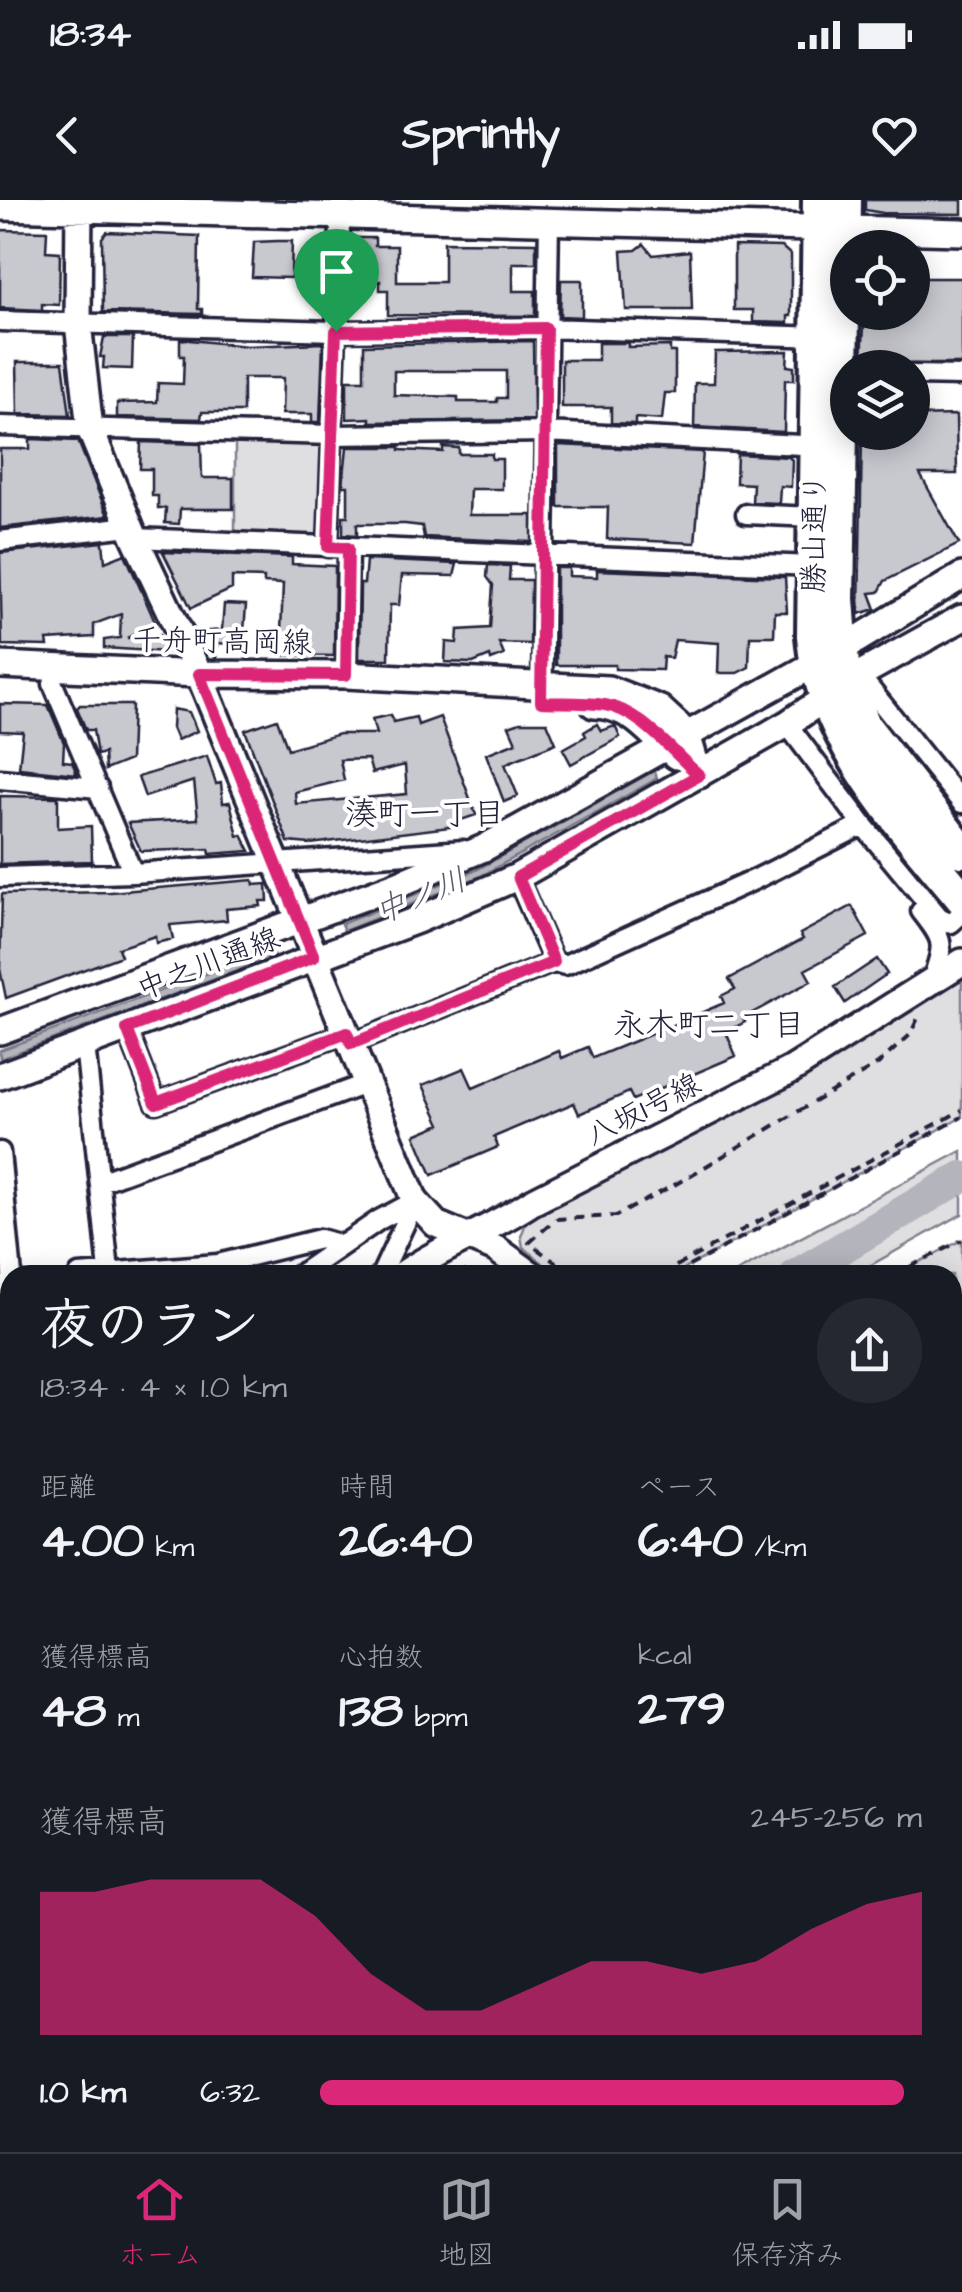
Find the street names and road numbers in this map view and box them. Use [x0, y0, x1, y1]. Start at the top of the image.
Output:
street label: 勝山通り [793, 473, 837, 593]
street label: 千舟町高岡線 [132, 619, 312, 665]
street label: 中之川通線 [131, 917, 286, 1010]
street label: 八坂1号線 [579, 1063, 708, 1157]

